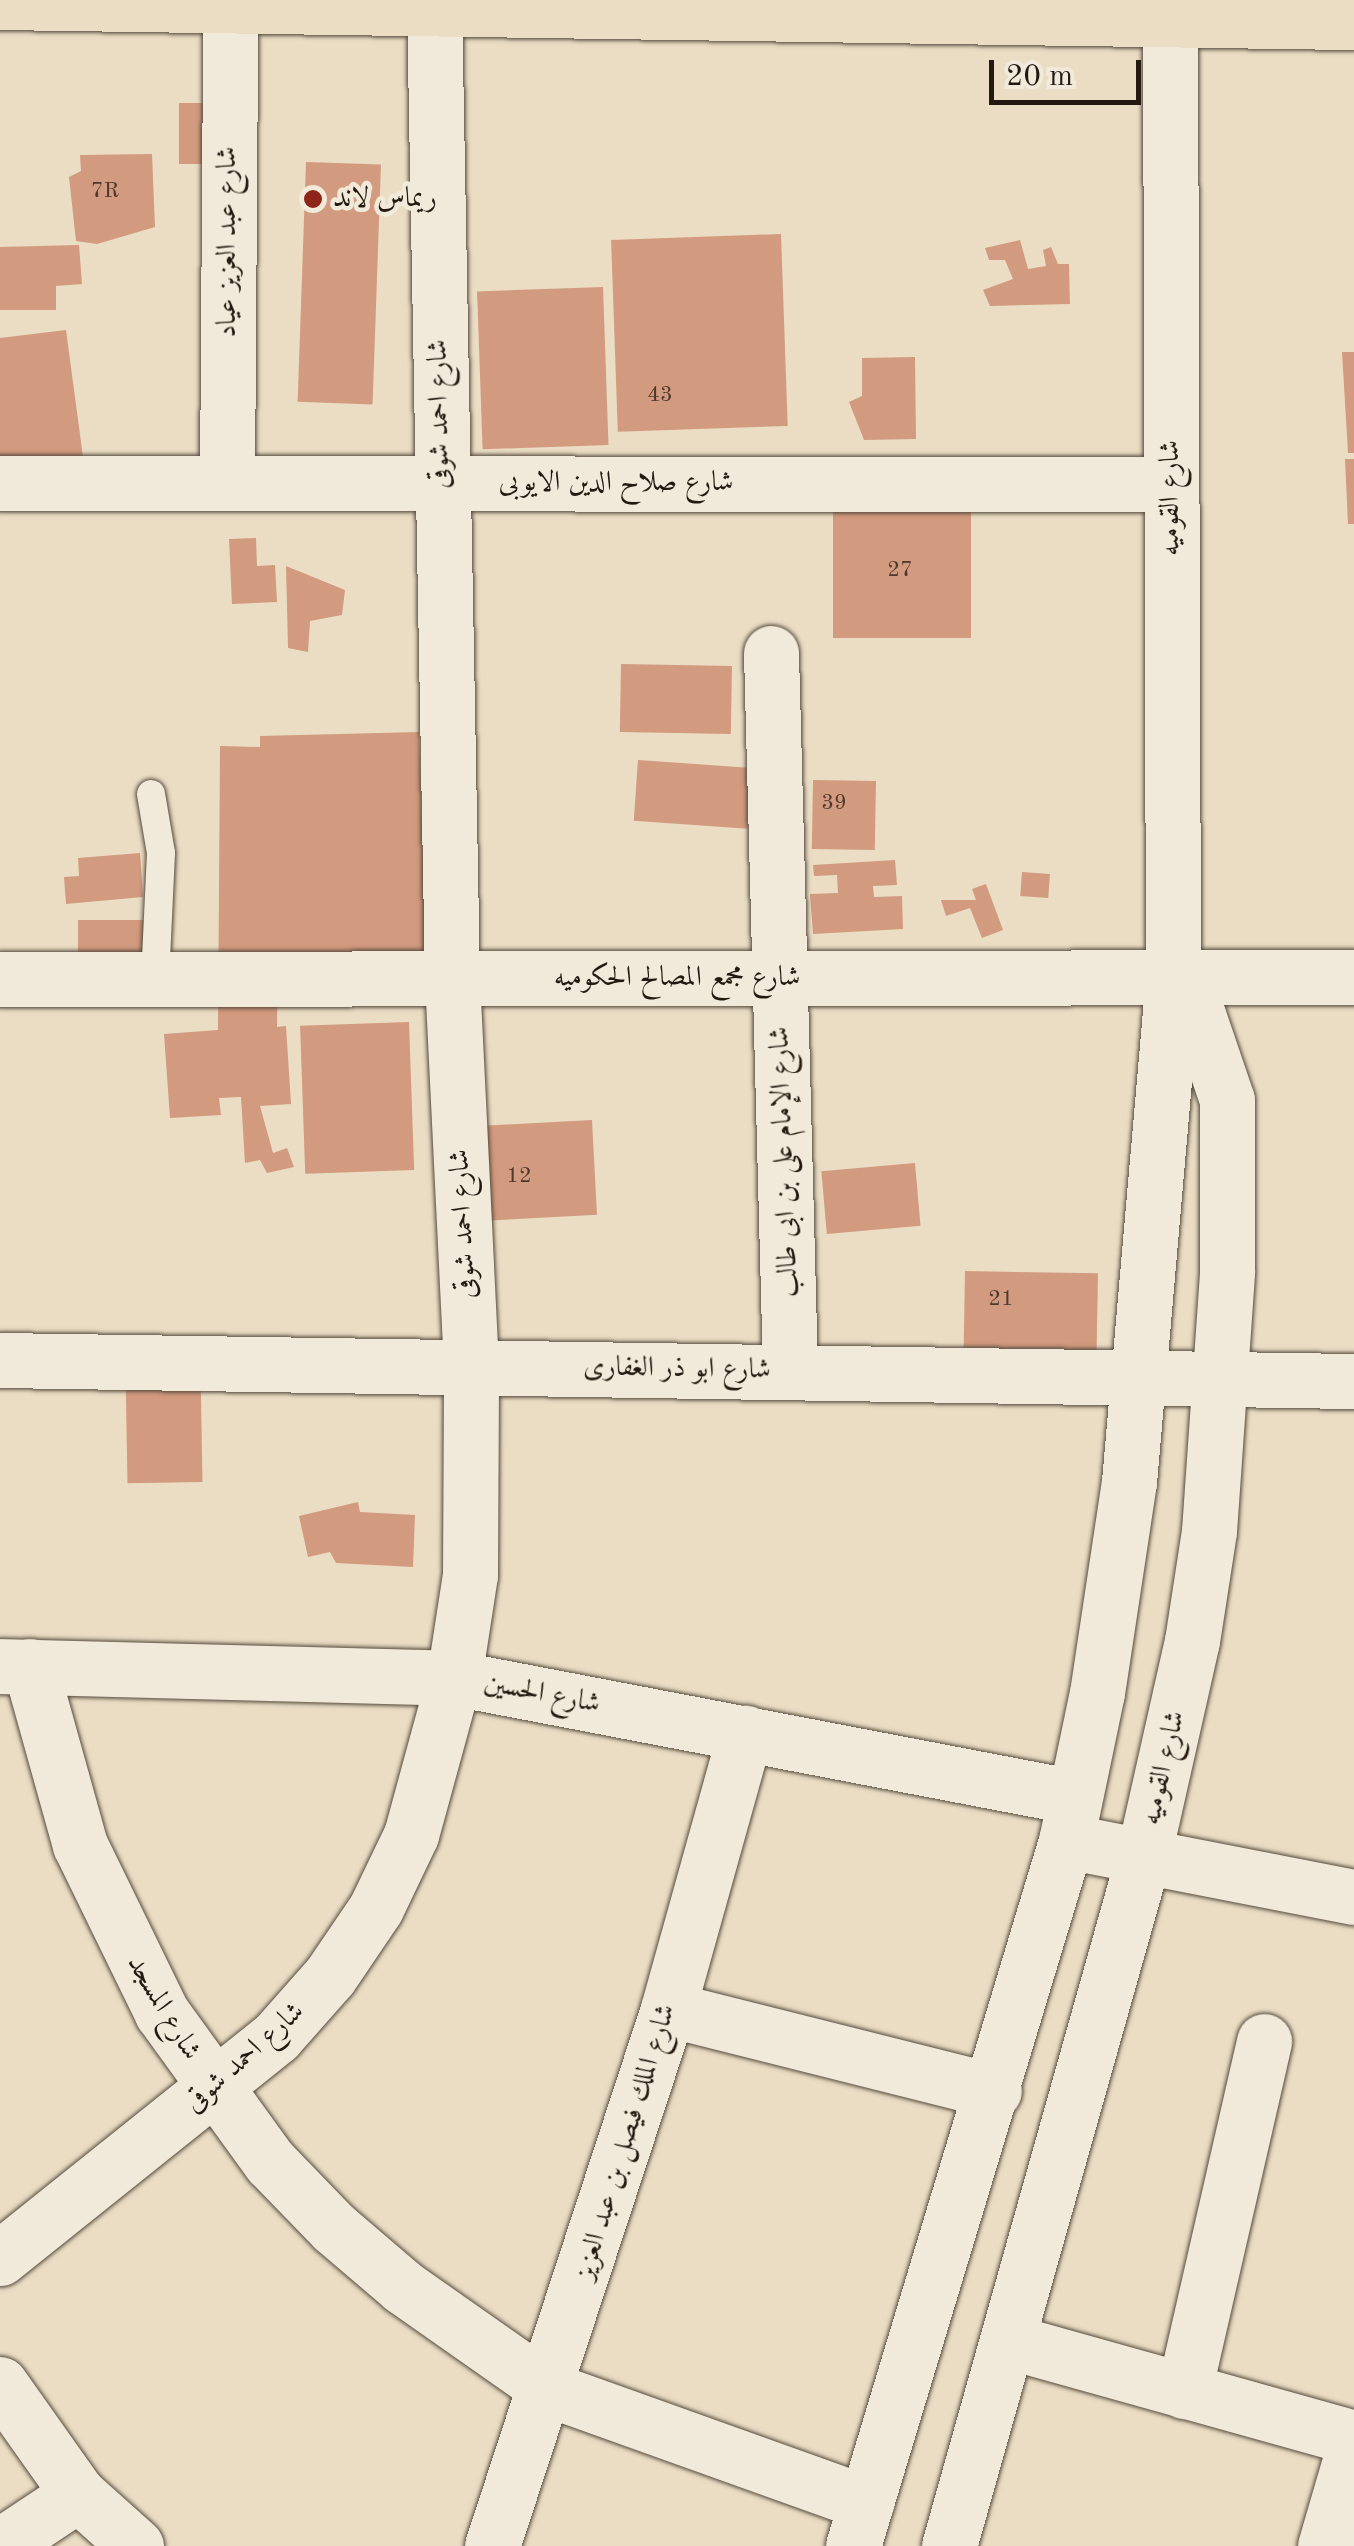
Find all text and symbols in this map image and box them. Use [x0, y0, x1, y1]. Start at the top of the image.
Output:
scale bar [994, 40, 1146, 102]
text: 20 m [1006, 62, 1073, 92]
street label: شارع عبد العزيز عياد [211, 146, 245, 338]
house number: 7R [91, 179, 119, 205]
place label: ريماس لاند [333, 182, 437, 216]
marker: ريماس لاند [302, 188, 324, 210]
street label: شارع احمد شوقى [422, 339, 458, 489]
house number: 43 [647, 383, 673, 409]
street label: شارع القوميه [1154, 440, 1188, 556]
street label: شارع صلاح الدين الايوبى [499, 466, 733, 500]
house number: 27 [887, 558, 913, 584]
house number: 39 [821, 791, 847, 817]
street label: شارع مجمع المصالح الحكوميه [554, 961, 800, 995]
street label: شارع الإمام على بن ابى طالب [763, 1026, 807, 1298]
street label: شارع احمد شوقى [443, 1148, 485, 1300]
house number: 12 [506, 1164, 532, 1190]
house number: 21 [988, 1287, 1014, 1313]
street label: شارع ابو ذر الغفارى [583, 1351, 771, 1387]
street label: شارع الحسين [481, 1666, 603, 1722]
street label: شارع القوميه [1135, 1708, 1193, 1828]
street label: شارع المسجد [119, 1949, 207, 2067]
street label: شارع احمد شوقى [178, 1995, 312, 2121]
street label: شارع الملك فيصل بن عبد العزيز [568, 2000, 684, 2284]

